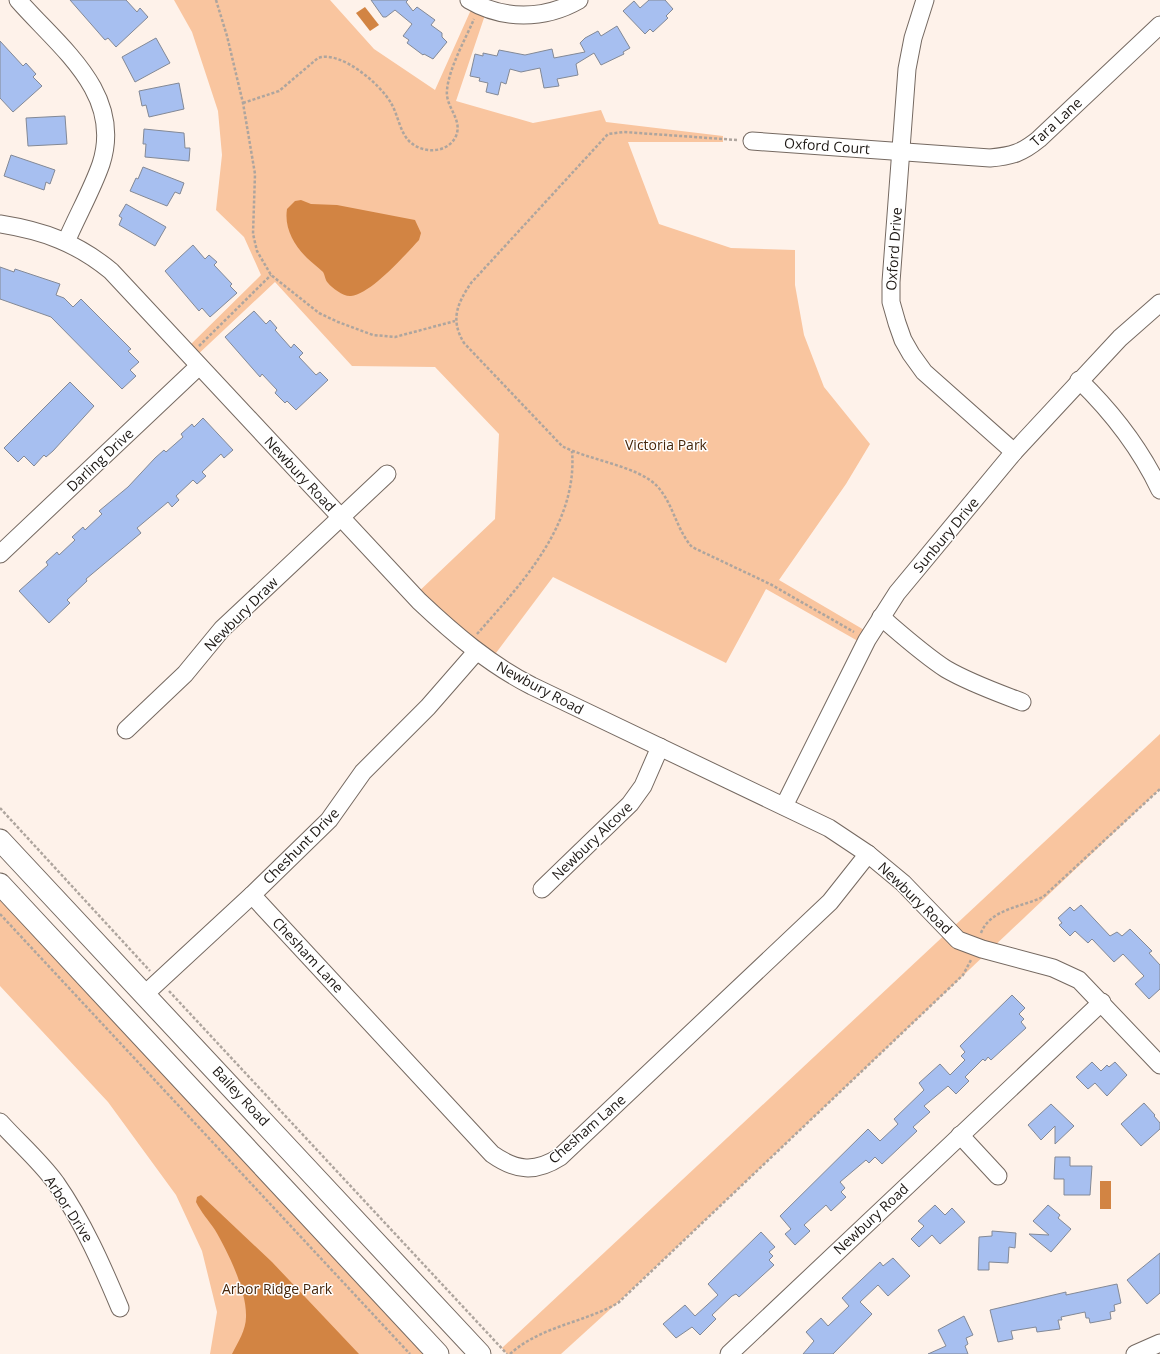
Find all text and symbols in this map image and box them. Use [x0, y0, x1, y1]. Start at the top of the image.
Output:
street label: Tara Lane [1026, 93, 1086, 150]
street label: Oxford Court [784, 133, 871, 158]
street label: Oxford Drive [881, 206, 906, 291]
street label: Darling Drive [62, 424, 137, 496]
street label: Newbury Road [261, 432, 340, 515]
park label: Victoria Park [625, 435, 708, 454]
street label: Sunbury Drive [909, 493, 983, 576]
street label: Newbury Draw [200, 572, 282, 655]
street label: Newbury Road [493, 657, 587, 719]
street label: Newbury Alcove [547, 797, 636, 884]
street label: Cheshunt Drive [258, 803, 343, 888]
street label: Newbury Road [874, 857, 957, 938]
street label: Chesham Lane [269, 913, 348, 997]
street label: Bailey Road [209, 1061, 274, 1130]
street label: Chesham Lane [544, 1090, 629, 1167]
street label: Arbor Drive [41, 1172, 98, 1246]
street label: Newbury Road [829, 1179, 912, 1258]
park label: Arbor Ridge Park [222, 1279, 333, 1298]

